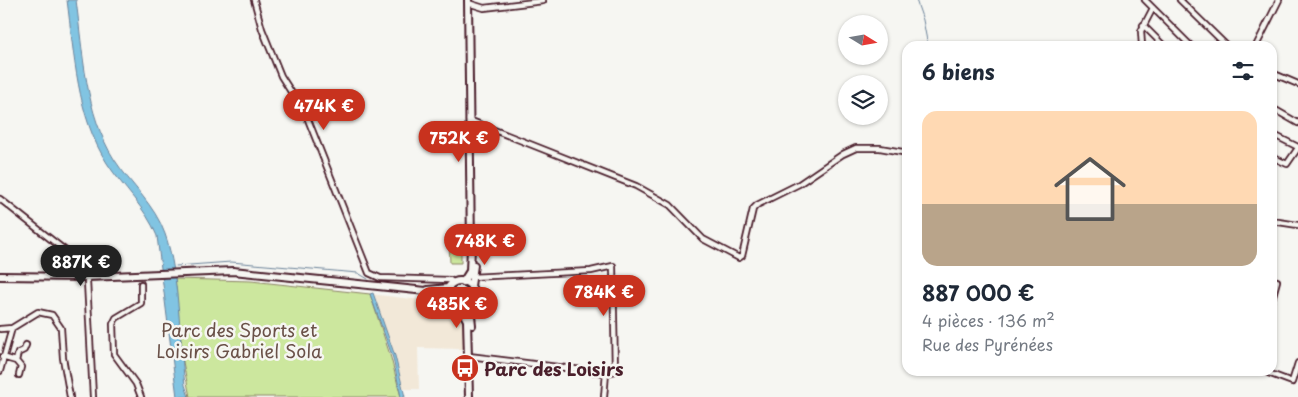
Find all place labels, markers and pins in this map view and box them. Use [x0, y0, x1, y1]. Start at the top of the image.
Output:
pin: 474K € [283, 88, 365, 131]
pin: 752K € [418, 120, 500, 163]
pin: 748K € [444, 224, 526, 266]
pin: 887K € [40, 244, 122, 287]
pin: 784K € [563, 274, 645, 317]
pin: 485K € [416, 286, 498, 329]
bus stop icon: Parc des Loisirs [450, 353, 480, 383]
place label: Parc des Loisirs [484, 355, 624, 382]

